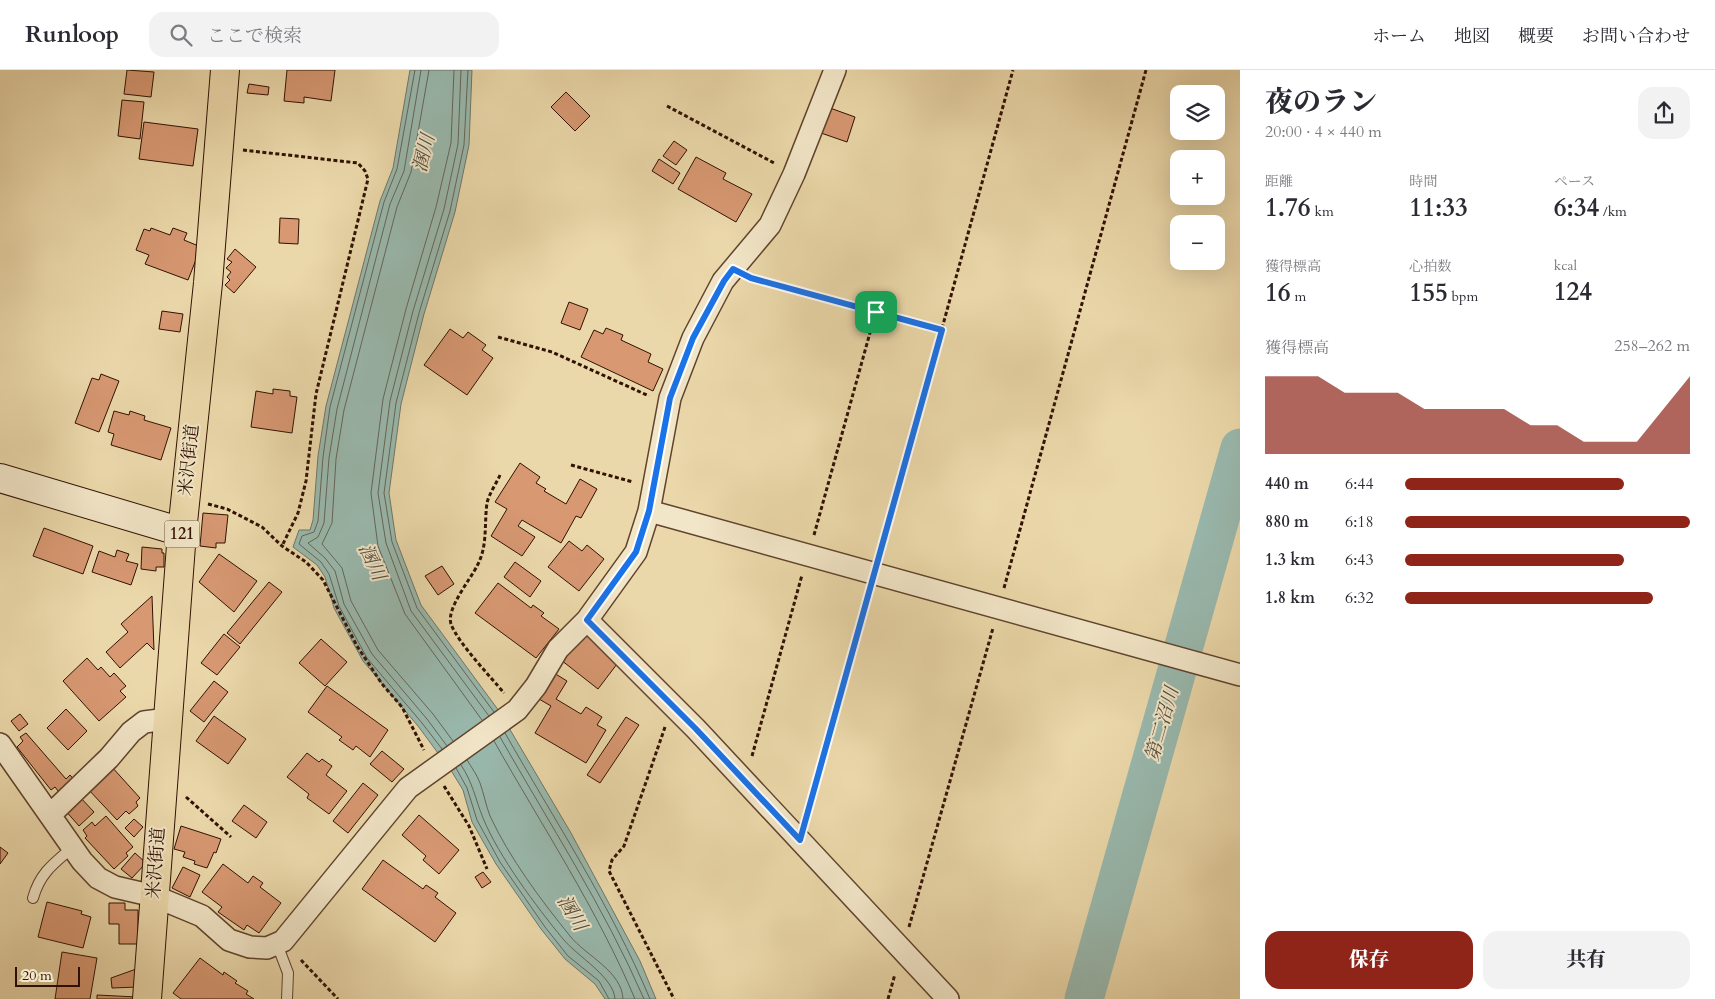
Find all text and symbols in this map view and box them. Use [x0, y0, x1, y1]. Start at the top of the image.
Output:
search box [149, 12, 499, 57]
text: Runloop [25, 18, 119, 51]
icon: search [167, 21, 195, 49]
text: ここで検索 [207, 23, 302, 49]
text: ホーム [1372, 24, 1426, 49]
text: 地図 [1454, 24, 1490, 49]
text: 概要 [1518, 24, 1554, 49]
text: お問い合わせ [1582, 24, 1690, 49]
text: 夜のラン [1265, 83, 1377, 121]
map controls [1170, 85, 1225, 270]
button: layers [1170, 85, 1225, 140]
button: share [1638, 87, 1690, 139]
text: 20:00 · 4 × 440 m [1265, 121, 1382, 143]
water label: 溷川 [407, 129, 442, 175]
button: + [1170, 150, 1225, 205]
text: 距離 [1265, 172, 1293, 191]
text: 時間 [1409, 172, 1437, 191]
text: ペース [1554, 172, 1595, 191]
text: 1.76 [1265, 191, 1311, 225]
text: 11:33 [1409, 191, 1468, 225]
text: 6:34 [1554, 191, 1599, 225]
text: km [1311, 202, 1334, 221]
text: /km [1599, 202, 1627, 221]
button: − [1170, 215, 1225, 270]
text: kcal [1554, 256, 1577, 275]
text: 獲得標高 [1265, 257, 1321, 276]
text: 心拍数 [1409, 257, 1451, 276]
text: 124 [1554, 275, 1592, 309]
text: 16 [1265, 276, 1291, 310]
text: 155 [1409, 276, 1448, 310]
text: m [1291, 287, 1306, 306]
text: bpm [1448, 287, 1478, 306]
pin [855, 291, 897, 333]
icon: arrive [862, 298, 890, 326]
text: 258–262 m [1614, 335, 1690, 357]
text: 獲得標高 [1265, 337, 1329, 359]
street label: 米沢街道 [173, 423, 205, 497]
text: 440 m [1265, 473, 1309, 495]
text: 6:44 [1345, 473, 1374, 495]
text: 880 m [1265, 511, 1309, 533]
text: 6:18 [1345, 511, 1374, 533]
road number: 121 [164, 520, 200, 548]
water label: 溷川 [352, 539, 393, 587]
text: 1.3 km [1265, 549, 1315, 571]
text: 6:43 [1345, 549, 1374, 571]
text: 1.8 km [1265, 587, 1315, 609]
text: 6:32 [1345, 587, 1374, 609]
water label: 第二沼川 [1139, 682, 1186, 764]
street label: 米沢街道 [141, 826, 171, 900]
water label: 溷川 [551, 890, 594, 938]
button: 保存 [1265, 931, 1473, 989]
button: 共有 [1483, 931, 1690, 989]
scale bar [15, 964, 80, 987]
text: 20 m [22, 966, 52, 985]

